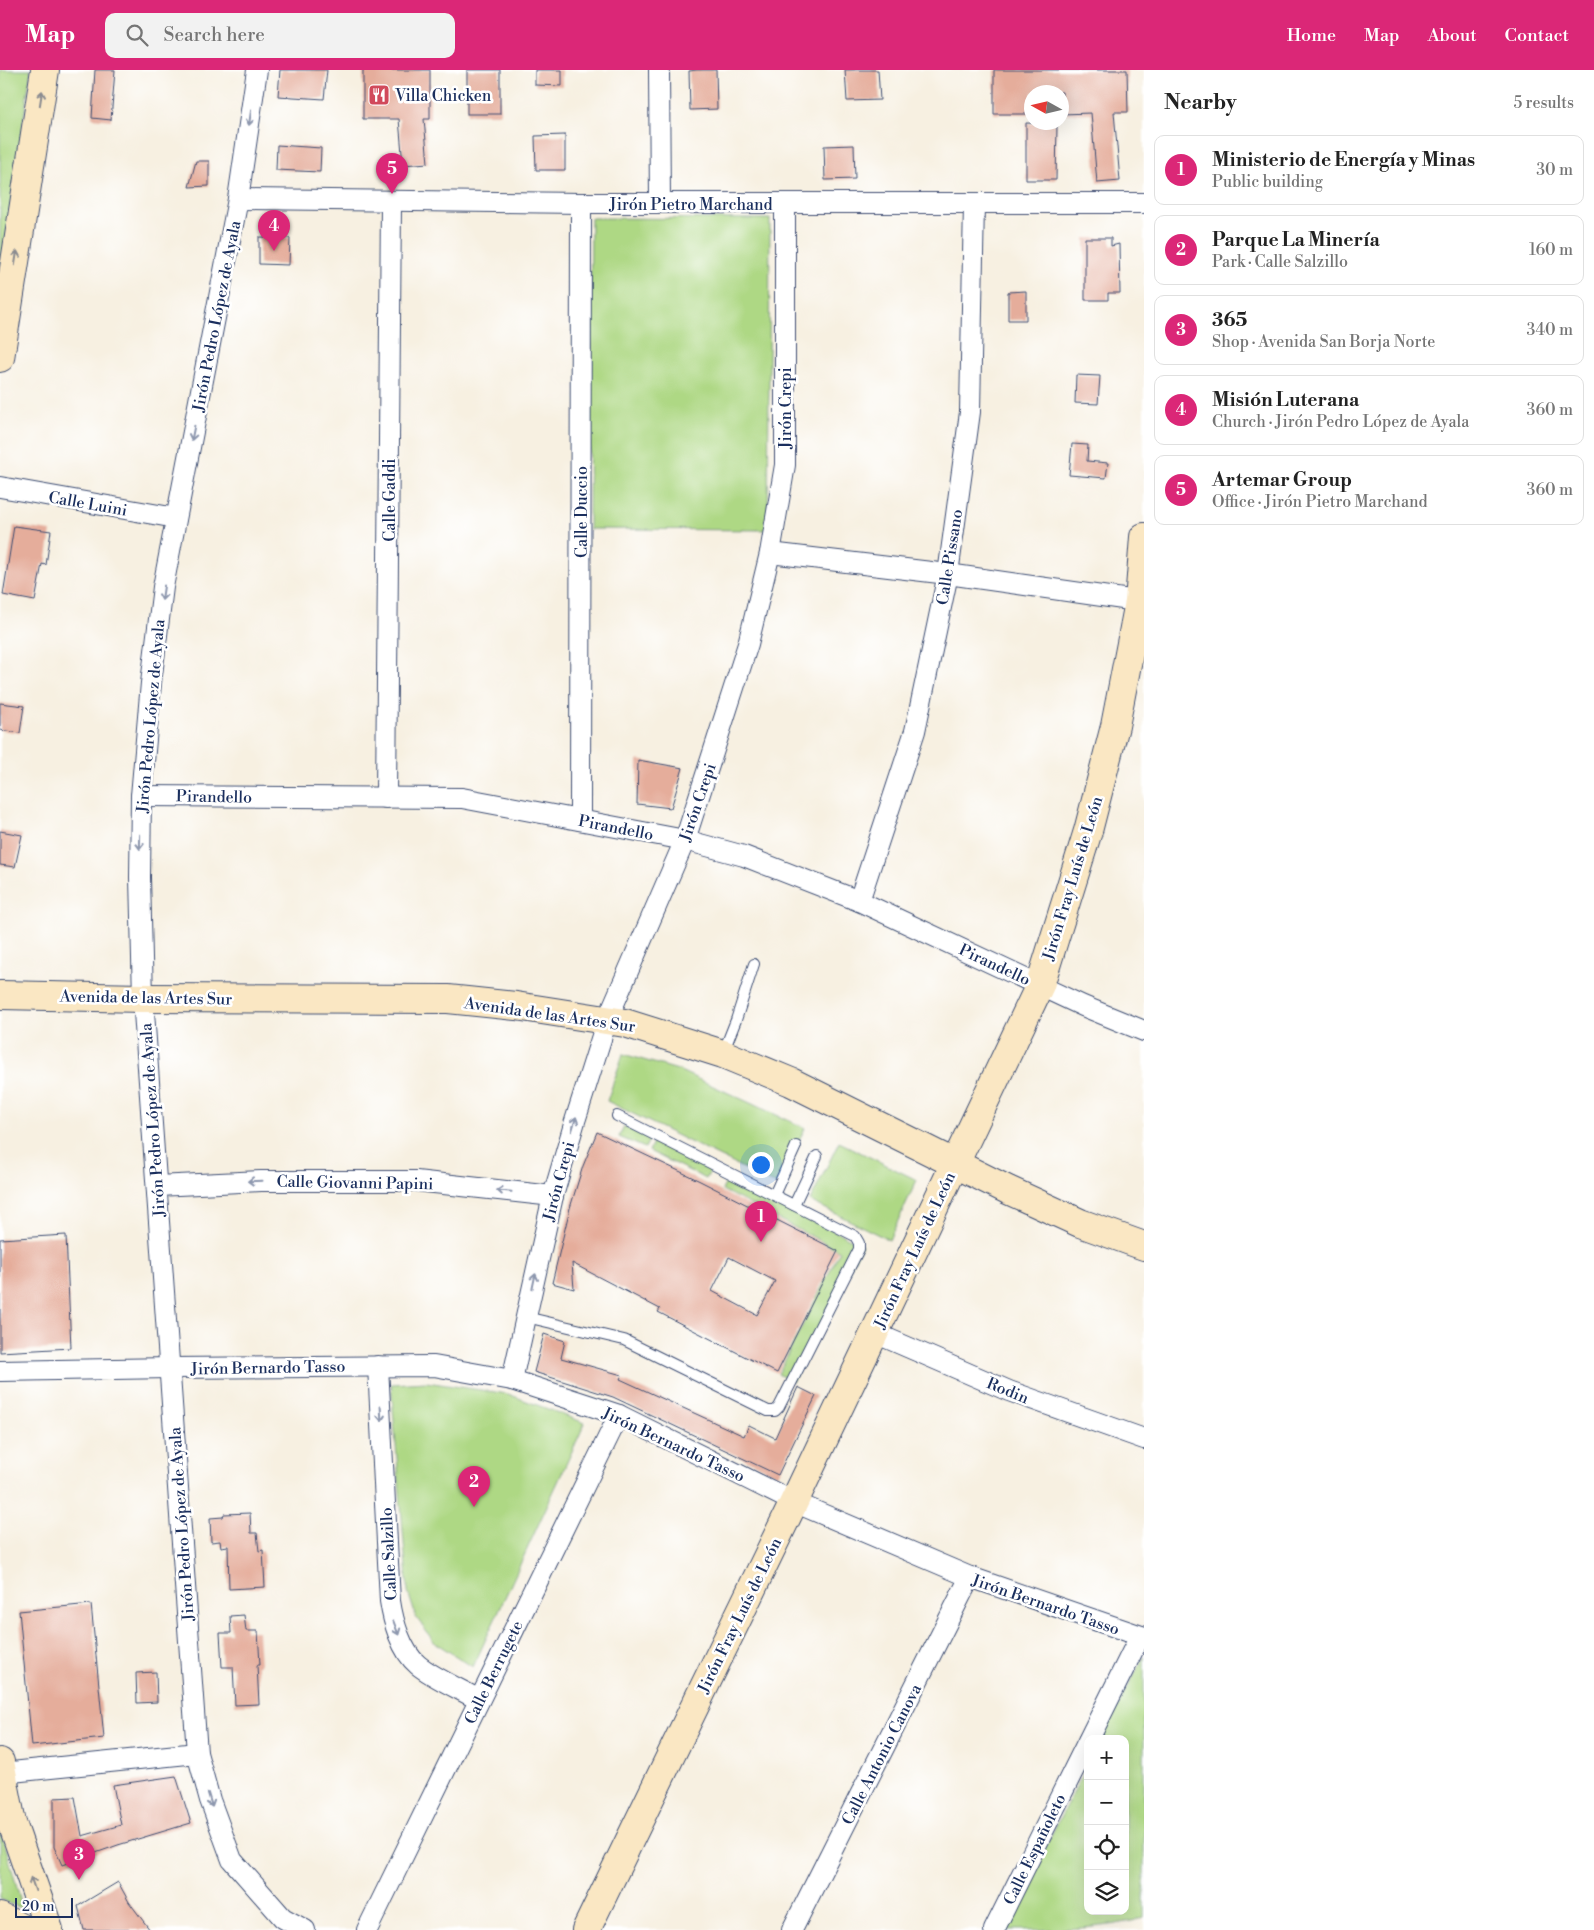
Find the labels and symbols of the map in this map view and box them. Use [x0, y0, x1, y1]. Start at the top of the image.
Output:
restaurant icon: Villa Chicken [367, 83, 391, 107]
north arrow [1024, 85, 1069, 130]
place label: Villa Chicken [394, 86, 492, 106]
one-way arrow [36, 90, 46, 106]
one-way arrow [245, 110, 255, 126]
pin: 5 [376, 153, 408, 194]
street label: Jirón Pietro Marchand [608, 195, 773, 215]
pin: 4 [258, 210, 290, 251]
street label: Jirón Pedro López de Ayala [188, 218, 246, 414]
one-way arrow [12, 251, 22, 267]
street label: Jirón Crepi [776, 367, 796, 450]
one-way arrow [188, 425, 197, 441]
street label: Calle Gaddi [380, 458, 400, 542]
street label: Calle Duccio [572, 466, 592, 558]
street label: Calle Luini [47, 487, 129, 521]
street label: Calle Pissano [933, 508, 967, 607]
one-way arrow [158, 584, 168, 600]
street label: Jirón Pedro López de Ayala [132, 618, 170, 815]
street label: Jirón Crepi [675, 761, 721, 845]
street label: Pirandello [176, 786, 252, 808]
street label: Jirón Fray Luís de León [1038, 793, 1108, 964]
street label: Pirandello [576, 811, 655, 845]
one-way arrow [135, 833, 145, 849]
street label: Pirandello [956, 940, 1033, 990]
street label: Avenida de las Artes Sur [59, 986, 232, 1010]
street label: Avenida de las Artes Sur [462, 993, 637, 1037]
street label: Jirón Pedro López de Ayala [136, 1021, 170, 1219]
one-way arrow [570, 1116, 580, 1132]
street label: Jirón Crepi [538, 1139, 579, 1224]
your location [748, 1152, 774, 1178]
street label: Jirón Fray Luís de León [869, 1169, 960, 1333]
street label: Calle Giovanni Papini [276, 1172, 434, 1194]
one-way arrow [247, 1176, 264, 1186]
one-way arrow [497, 1186, 513, 1196]
pin: 1 [745, 1201, 777, 1242]
one-way arrow [530, 1274, 539, 1290]
street label: Jirón Bernardo Tasso [189, 1357, 346, 1379]
street label: Rodin [984, 1373, 1032, 1409]
street label: Jirón Bernardo Tasso [598, 1403, 748, 1487]
one-way arrow [376, 1406, 385, 1422]
street label: Jirón Pedro López de Ayala [165, 1425, 199, 1623]
pin: 2 [458, 1466, 490, 1507]
street label: Calle Salzillo [377, 1507, 401, 1601]
street label: Jirón Fray Luís de León [693, 1534, 786, 1697]
street label: Jirón Bernardo Tasso [968, 1570, 1122, 1640]
street label: Calle Berrugete [460, 1617, 528, 1728]
one-way arrow [392, 1620, 401, 1635]
street label: Calle Antonio Canova [838, 1680, 926, 1828]
one-way arrow [206, 1791, 216, 1807]
street label: Calle Españoleto [999, 1791, 1070, 1908]
pin: 3 [63, 1839, 95, 1880]
one-way arrow [28, 1877, 37, 1892]
scale bar [15, 1895, 72, 1918]

